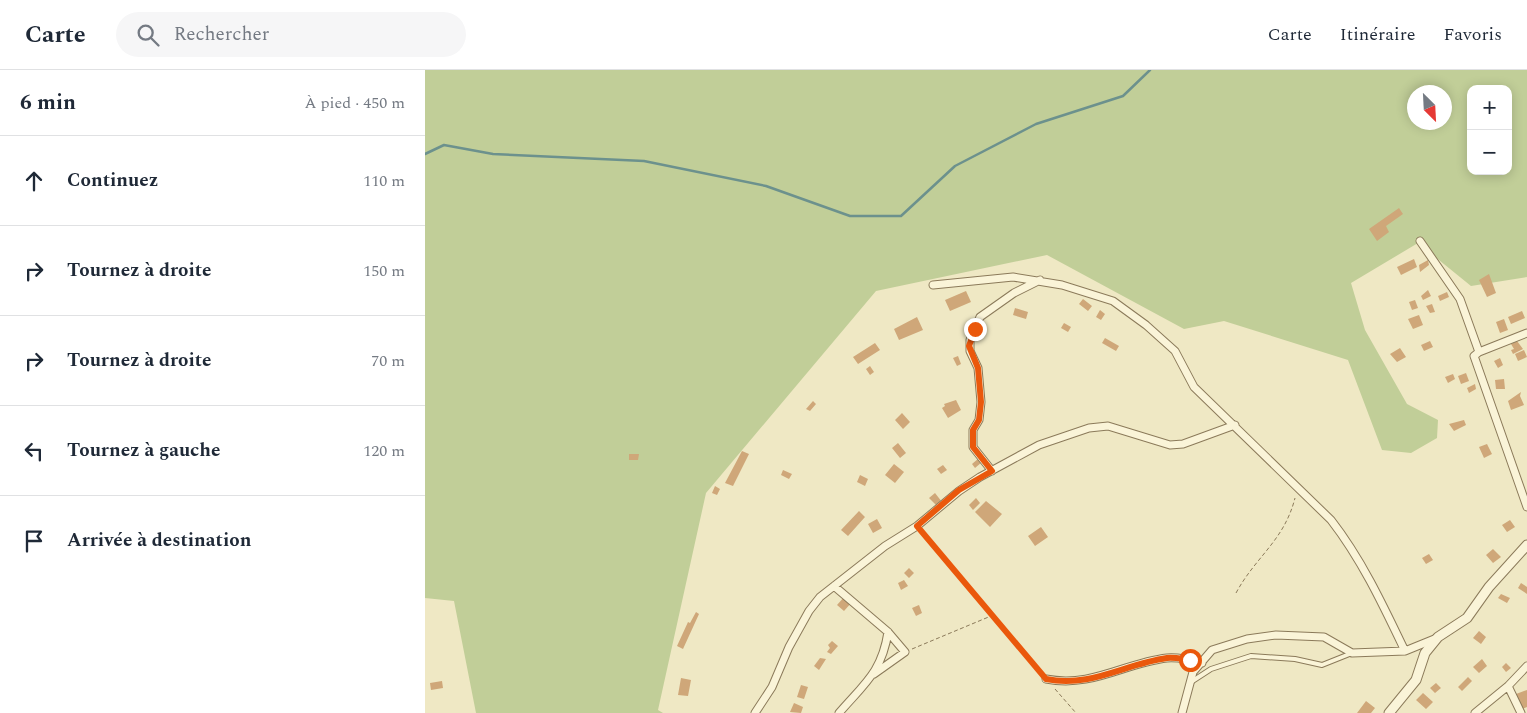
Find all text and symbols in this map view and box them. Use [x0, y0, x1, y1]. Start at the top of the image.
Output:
search box [116, 12, 466, 57]
text: Carte [25, 17, 86, 53]
text: Rechercher [174, 20, 269, 49]
icon: search [134, 21, 162, 49]
text: Carte [1268, 21, 1312, 48]
text: Itinéraire [1340, 21, 1416, 48]
text: Favoris [1444, 21, 1502, 48]
north arrow [1407, 85, 1452, 130]
map controls [1467, 85, 1512, 175]
button: + [1467, 85, 1512, 130]
text: 6 min [20, 87, 76, 119]
text: À pied · 450 m [304, 91, 405, 115]
button: − [1467, 130, 1512, 175]
text: Continuez [67, 166, 158, 195]
icon: ahead [20, 167, 48, 195]
text: 110 m [363, 169, 405, 193]
text: Tournez à droite [67, 256, 211, 285]
icon: right [20, 257, 48, 285]
text: 150 m [363, 259, 405, 283]
route end [964, 318, 987, 341]
text: Tournez à droite [67, 346, 211, 375]
icon: right [20, 347, 48, 375]
text: 70 m [371, 349, 405, 373]
text: Tournez à gauche [67, 436, 220, 465]
icon: left [20, 437, 48, 465]
text: 120 m [363, 439, 405, 463]
text: Arrivée à destination [67, 526, 251, 555]
icon: arrive [20, 527, 48, 555]
route start [1179, 649, 1202, 672]

